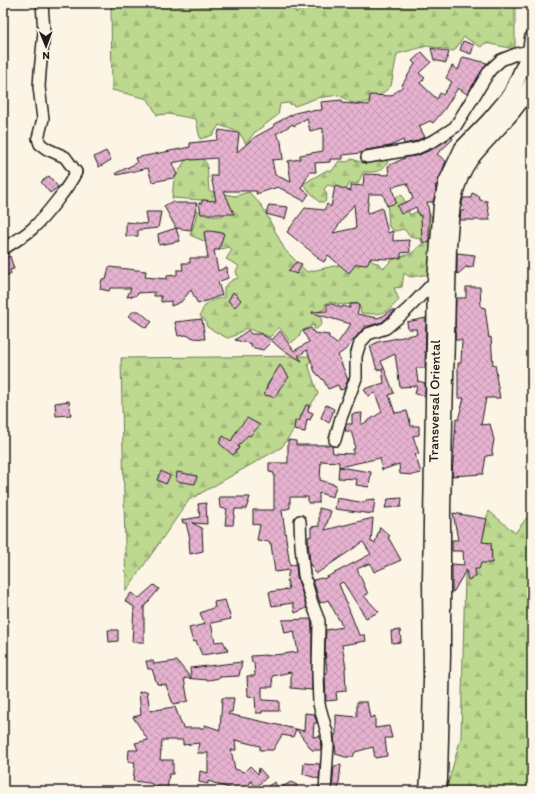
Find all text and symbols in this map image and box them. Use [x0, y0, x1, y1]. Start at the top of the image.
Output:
north arrow [26, 26, 66, 66]
text: N [42, 49, 50, 62]
street label: Transversal Oriental [425, 340, 444, 462]

